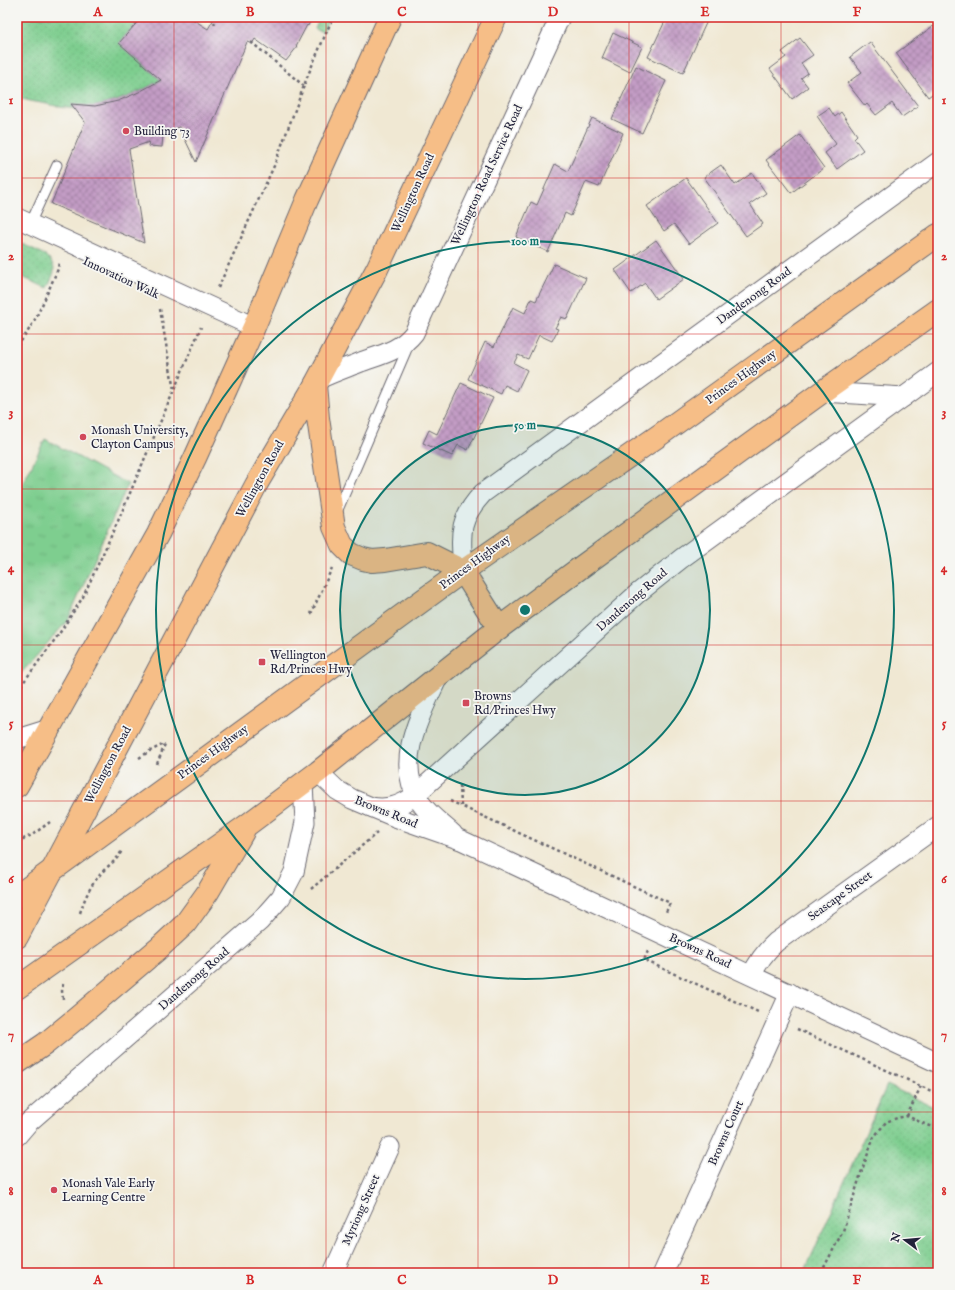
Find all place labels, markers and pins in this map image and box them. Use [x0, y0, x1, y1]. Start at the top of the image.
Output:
place label: Building 73 [134, 124, 190, 139]
marker: Building 73 [121, 126, 131, 136]
place label: Monash University, Clayton Campus [91, 423, 188, 453]
marker: Monash University, Clayton Campus [78, 432, 88, 442]
centre of rings [518, 603, 532, 617]
place label: Wellington Rd/Princes Hwy [270, 648, 352, 677]
marker: Wellington Rd/Princes Hwy [257, 657, 267, 667]
place label: Browns Rd/Princes Hwy [474, 689, 556, 718]
marker: Browns Rd/Princes Hwy [461, 698, 471, 708]
place label: Monash Vale Early Learning Centre [62, 1176, 155, 1205]
marker: Monash Vale Early Learning Centre [49, 1185, 59, 1195]

